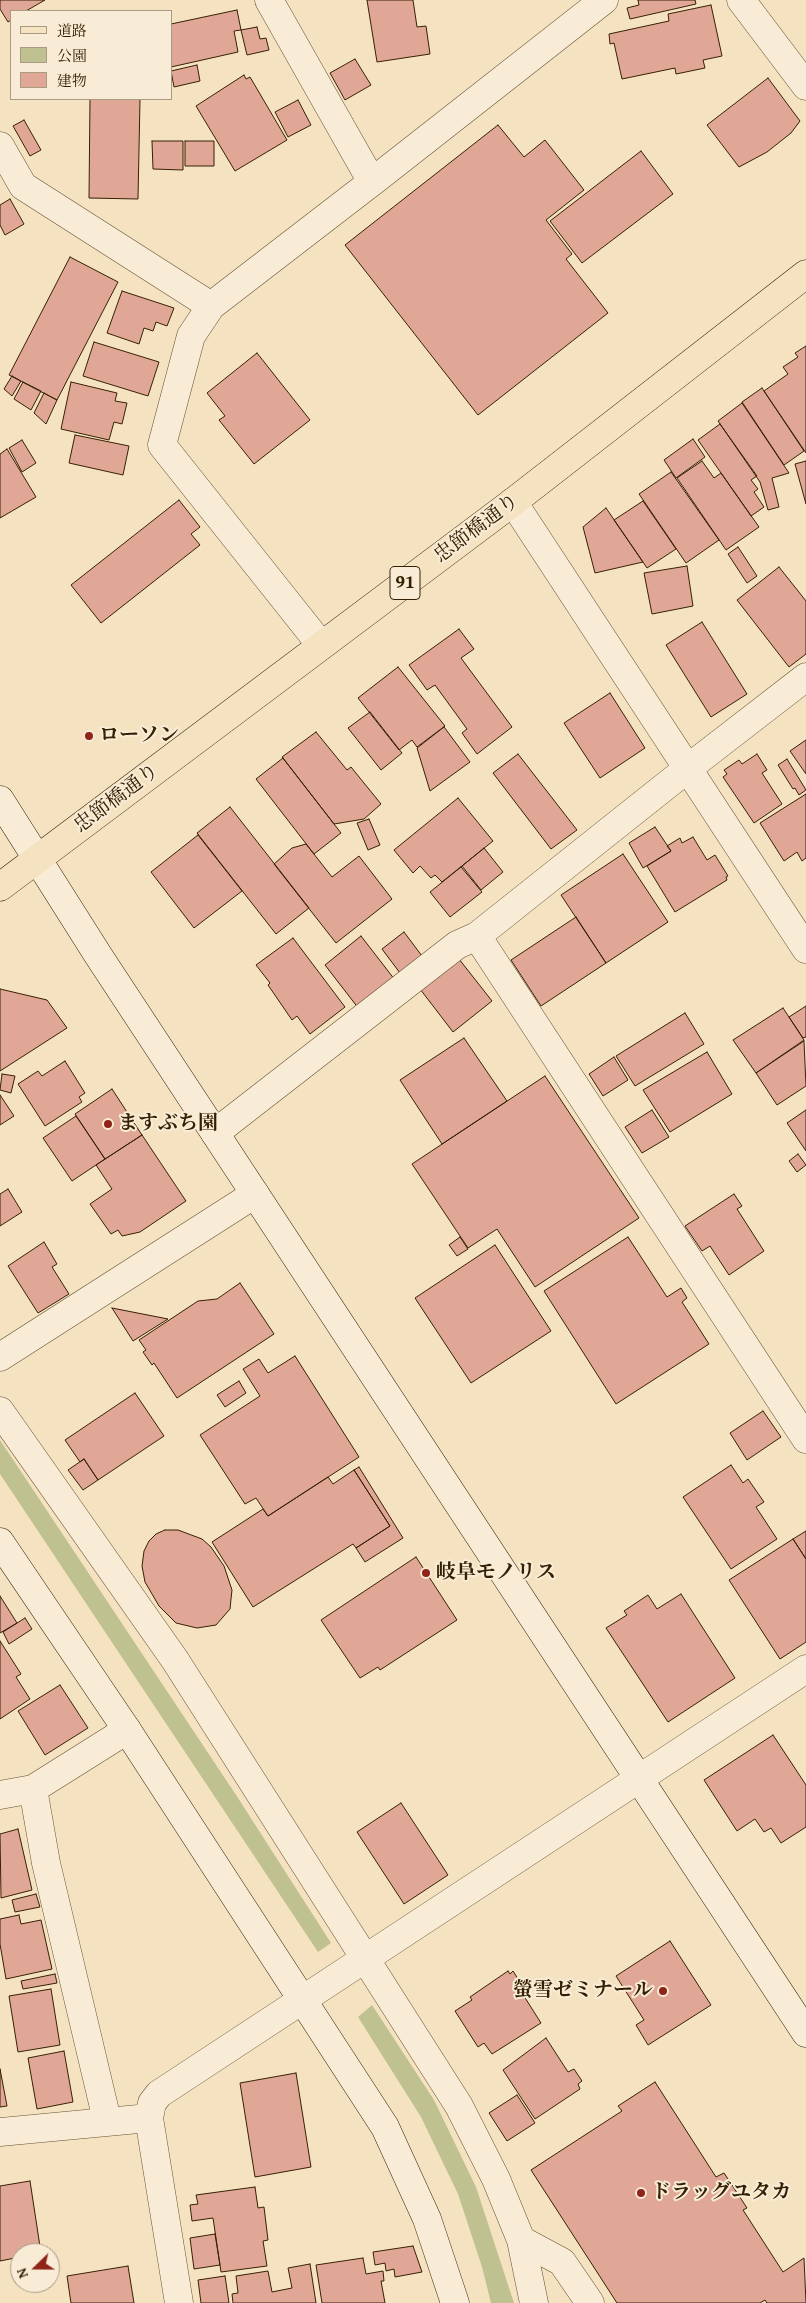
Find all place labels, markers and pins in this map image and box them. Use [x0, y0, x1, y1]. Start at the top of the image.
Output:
place label: ローソン [99, 724, 179, 748]
marker: ローソン [83, 730, 95, 742]
place label: ますぶち園 [118, 1112, 218, 1136]
marker: ますぶち園 [102, 1118, 114, 1130]
place label: 岐阜モノリス [436, 1561, 556, 1585]
marker: 岐阜モノリス [420, 1567, 432, 1579]
place label: 螢雪ゼミナール [513, 1979, 653, 2003]
marker: 螢雪ゼミナール [657, 1985, 669, 1997]
place label: ドラッグユタカ [651, 2181, 791, 2205]
marker: ドラッグユタカ [635, 2187, 647, 2199]

